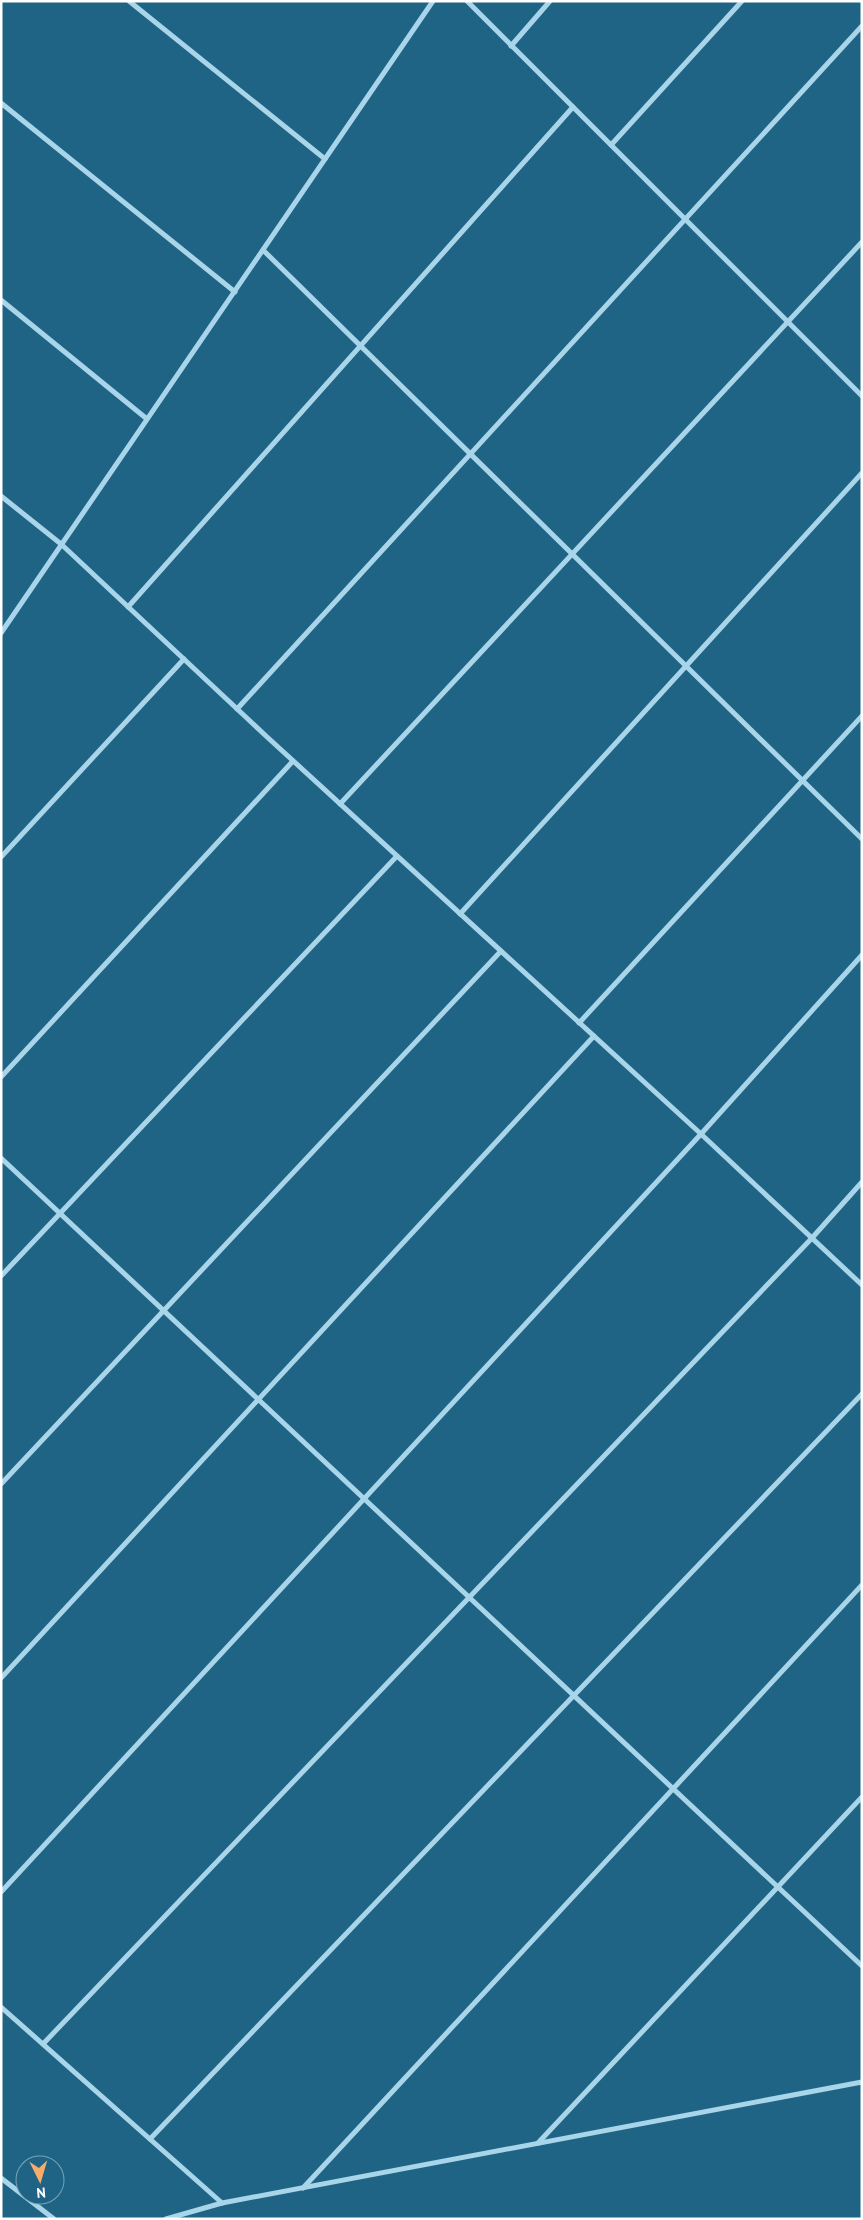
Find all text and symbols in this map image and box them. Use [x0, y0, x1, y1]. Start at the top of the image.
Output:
north arrow [15, 2155, 65, 2205]
text: N [36, 2184, 47, 2202]

